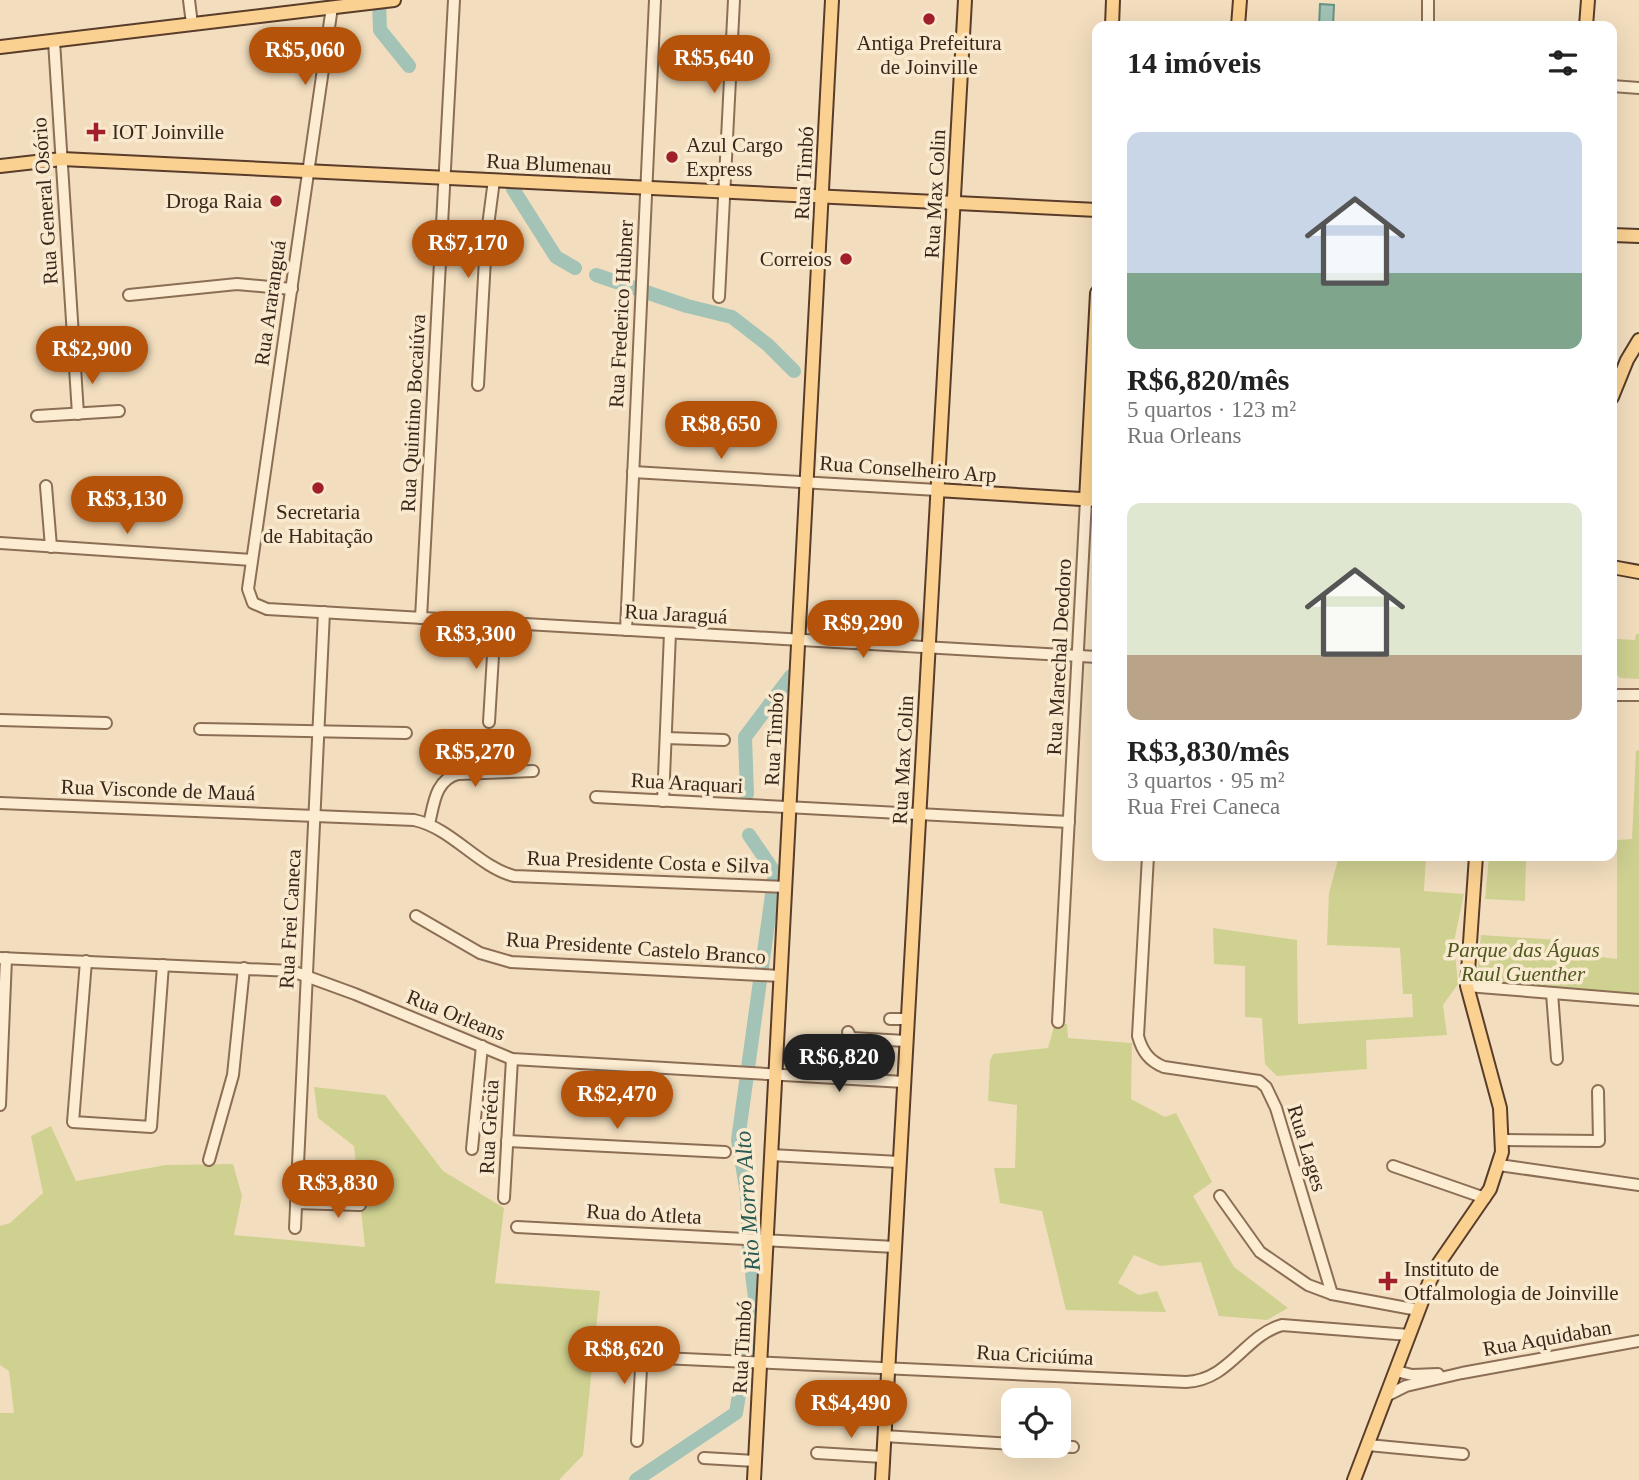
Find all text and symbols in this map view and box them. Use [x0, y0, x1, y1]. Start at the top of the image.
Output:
marker: Antiga Prefeitura de Joinville [921, 11, 937, 27]
pin: R$5,060 [240, 28, 370, 87]
place label: Antiga Prefeitura de Joinville [856, 31, 1002, 79]
pin: R$5,640 [649, 36, 779, 95]
text: R$5,060 [265, 37, 345, 62]
icon: filters [1544, 44, 1582, 82]
text: R$5,640 [674, 45, 754, 70]
text: 14 imóveis [1127, 46, 1261, 79]
street label: Rua General Osório [27, 116, 63, 286]
place label: IOT Joinville [112, 120, 224, 144]
marker: IOT Joinville [86, 122, 106, 142]
street label: Rua Timbó [790, 125, 818, 221]
street label: Rua Max Colin [920, 128, 950, 259]
place label: Azul Cargo Express [686, 133, 783, 181]
street label: Rua Blumenau [486, 149, 613, 179]
marker: Azul Cargo Express [664, 149, 680, 165]
icon: home [1292, 178, 1418, 304]
place label: Droga Raia [166, 189, 263, 213]
marker: Droga Raia [268, 193, 284, 209]
pin: R$7,170 [403, 220, 533, 280]
street label: Rua Frederico Hubner [604, 220, 638, 408]
text: R$7,170 [428, 230, 508, 255]
street label: Rua Araranguá [249, 238, 291, 367]
place label: Correios [760, 247, 832, 271]
marker: Correios [838, 251, 854, 267]
street label: Rua Quintino Bocaiúva [396, 313, 430, 513]
pin: R$2,900 [27, 326, 157, 386]
text: R$2,900 [52, 336, 132, 361]
text: R$6,820/mês [1127, 363, 1289, 396]
text: 5 quartos · 123 m² [1127, 397, 1296, 422]
pin: R$8,650 [656, 402, 786, 461]
text: R$8,650 [681, 411, 761, 436]
text: Rua Orleans [1127, 423, 1241, 448]
street label: Rua Conselheiro Arp [819, 451, 997, 487]
pin: R$3,130 [62, 476, 192, 536]
marker: Secretaria de Habitação [310, 480, 326, 496]
text: R$3,130 [87, 486, 167, 511]
place label: Secretaria de Habitação [263, 500, 373, 548]
icon: home [1292, 549, 1418, 675]
street label: Rua Marechal Deodoro [1042, 558, 1076, 756]
street label: Rua Jaraguá [624, 599, 729, 629]
pin: R$9,290 [798, 600, 928, 660]
text: R$9,290 [823, 610, 903, 635]
pin: R$3,300 [411, 612, 541, 671]
text: R$3,300 [436, 621, 516, 646]
street label: Rua Timbó [760, 691, 788, 787]
street label: Rua Max Colin [888, 694, 918, 825]
pin: R$5,270 [410, 730, 540, 789]
text: R$3,830/mês [1127, 734, 1289, 767]
text: R$5,270 [435, 739, 515, 764]
street label: Rua Araquari [630, 768, 744, 798]
text: 3 quartos · 95 m² [1127, 768, 1285, 793]
street label: Rua Visconde de Mauá [60, 775, 256, 805]
text: Rua Frei Caneca [1127, 794, 1280, 819]
street label: Rua Presidente Costa e Silva [526, 846, 770, 878]
street label: Rua Frei Caneca [274, 848, 306, 990]
street label: Rua Presidente Castelo Branco [505, 927, 767, 969]
park label: Parque das Águas Raul Guenther [1445, 938, 1600, 986]
street label: Rua Orleans [403, 984, 509, 1046]
pin: R$6,820 [774, 1034, 904, 1094]
text: R$6,820 [799, 1044, 879, 1069]
pin: R$2,470 [552, 1072, 682, 1131]
street label: Rua Grécia [475, 1078, 504, 1175]
text: R$2,470 [577, 1081, 657, 1106]
street label: Rua Lages [1282, 1102, 1332, 1194]
water label: Rio Morro Alto [730, 1130, 765, 1273]
pin: R$3,830 [273, 1160, 403, 1220]
text: R$3,830 [298, 1170, 378, 1195]
street label: Rua do Atleta [586, 1199, 703, 1229]
place label: Instituto de Otfalmologia de Joinville [1404, 1257, 1619, 1305]
marker: Instituto de Otfalmologia de Joinville [1378, 1271, 1398, 1291]
street label: Rua Timbó [728, 1299, 756, 1395]
street label: Rua Aquidaban [1481, 1315, 1614, 1361]
pin: R$8,620 [559, 1326, 689, 1386]
text: R$8,620 [584, 1336, 664, 1361]
street label: Rua Criciúma [976, 1340, 1095, 1370]
pin: R$4,490 [786, 1380, 916, 1440]
map controls [1001, 1388, 1071, 1458]
button: locate [1001, 1388, 1071, 1458]
text: R$4,490 [811, 1390, 891, 1415]

